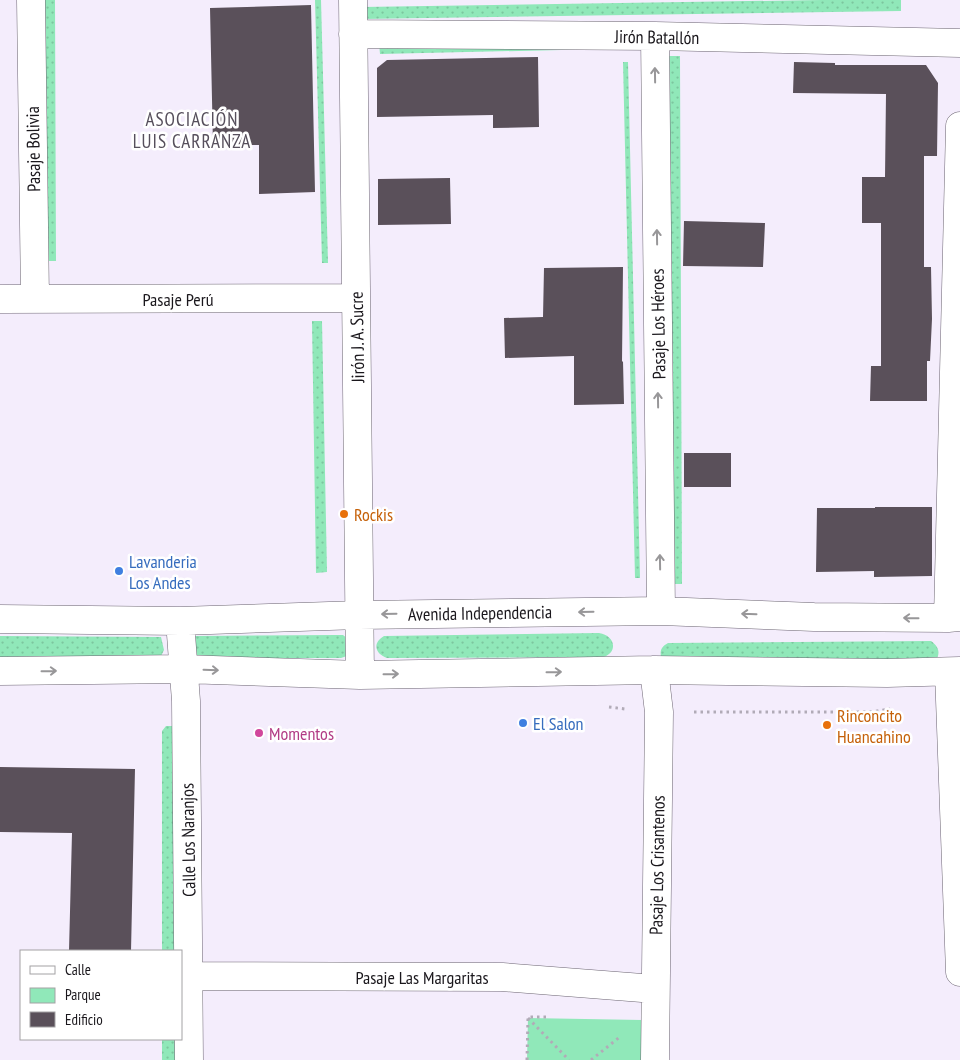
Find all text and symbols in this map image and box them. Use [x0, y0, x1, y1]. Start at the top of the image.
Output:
street label: Jirón Batallón [614, 25, 699, 49]
one-way arrow [650, 67, 660, 84]
street label: Pasaje Bolivia [21, 106, 45, 192]
district label: ASOCIACIÓN LUIS CARRANZA [133, 107, 251, 153]
one-way arrow [652, 230, 662, 246]
street label: Pasaje Los Héroes [646, 268, 670, 380]
street label: Pasaje Perú [142, 288, 214, 311]
street label: Jirón J. A. Sucre [345, 291, 369, 384]
one-way arrow [653, 392, 663, 408]
place label: Rockis [354, 503, 393, 526]
marker: Rockis [338, 508, 350, 520]
place label: Lavanderia Los Andes [129, 550, 197, 594]
one-way arrow [655, 555, 665, 571]
marker: Lavanderia Los Andes [113, 565, 125, 577]
street label: Avenida Independencia [408, 600, 552, 626]
one-way arrow [579, 607, 595, 617]
one-way arrow [381, 609, 398, 619]
one-way arrow [741, 610, 757, 619]
one-way arrow [904, 613, 920, 623]
one-way arrow [203, 665, 219, 674]
one-way arrow [40, 666, 56, 675]
one-way arrow [545, 667, 561, 676]
one-way arrow [382, 669, 399, 679]
place label: Rinconcito Huancahino [837, 704, 911, 748]
place label: El Salon [533, 712, 584, 735]
marker: El Salon [517, 717, 529, 729]
marker: Rinconcito Huancahino [821, 719, 833, 731]
place label: Momentos [269, 722, 334, 745]
marker: Momentos [253, 727, 265, 739]
street label: Calle Los Naranjos [176, 783, 200, 897]
street label: Pasaje Los Crisantenos [644, 795, 670, 935]
legend [20, 950, 182, 1040]
text: Calle [65, 960, 91, 979]
street label: Pasaje Las Margaritas [355, 966, 489, 989]
text: Parque [65, 985, 101, 1004]
text: Edificio [65, 1010, 103, 1029]

